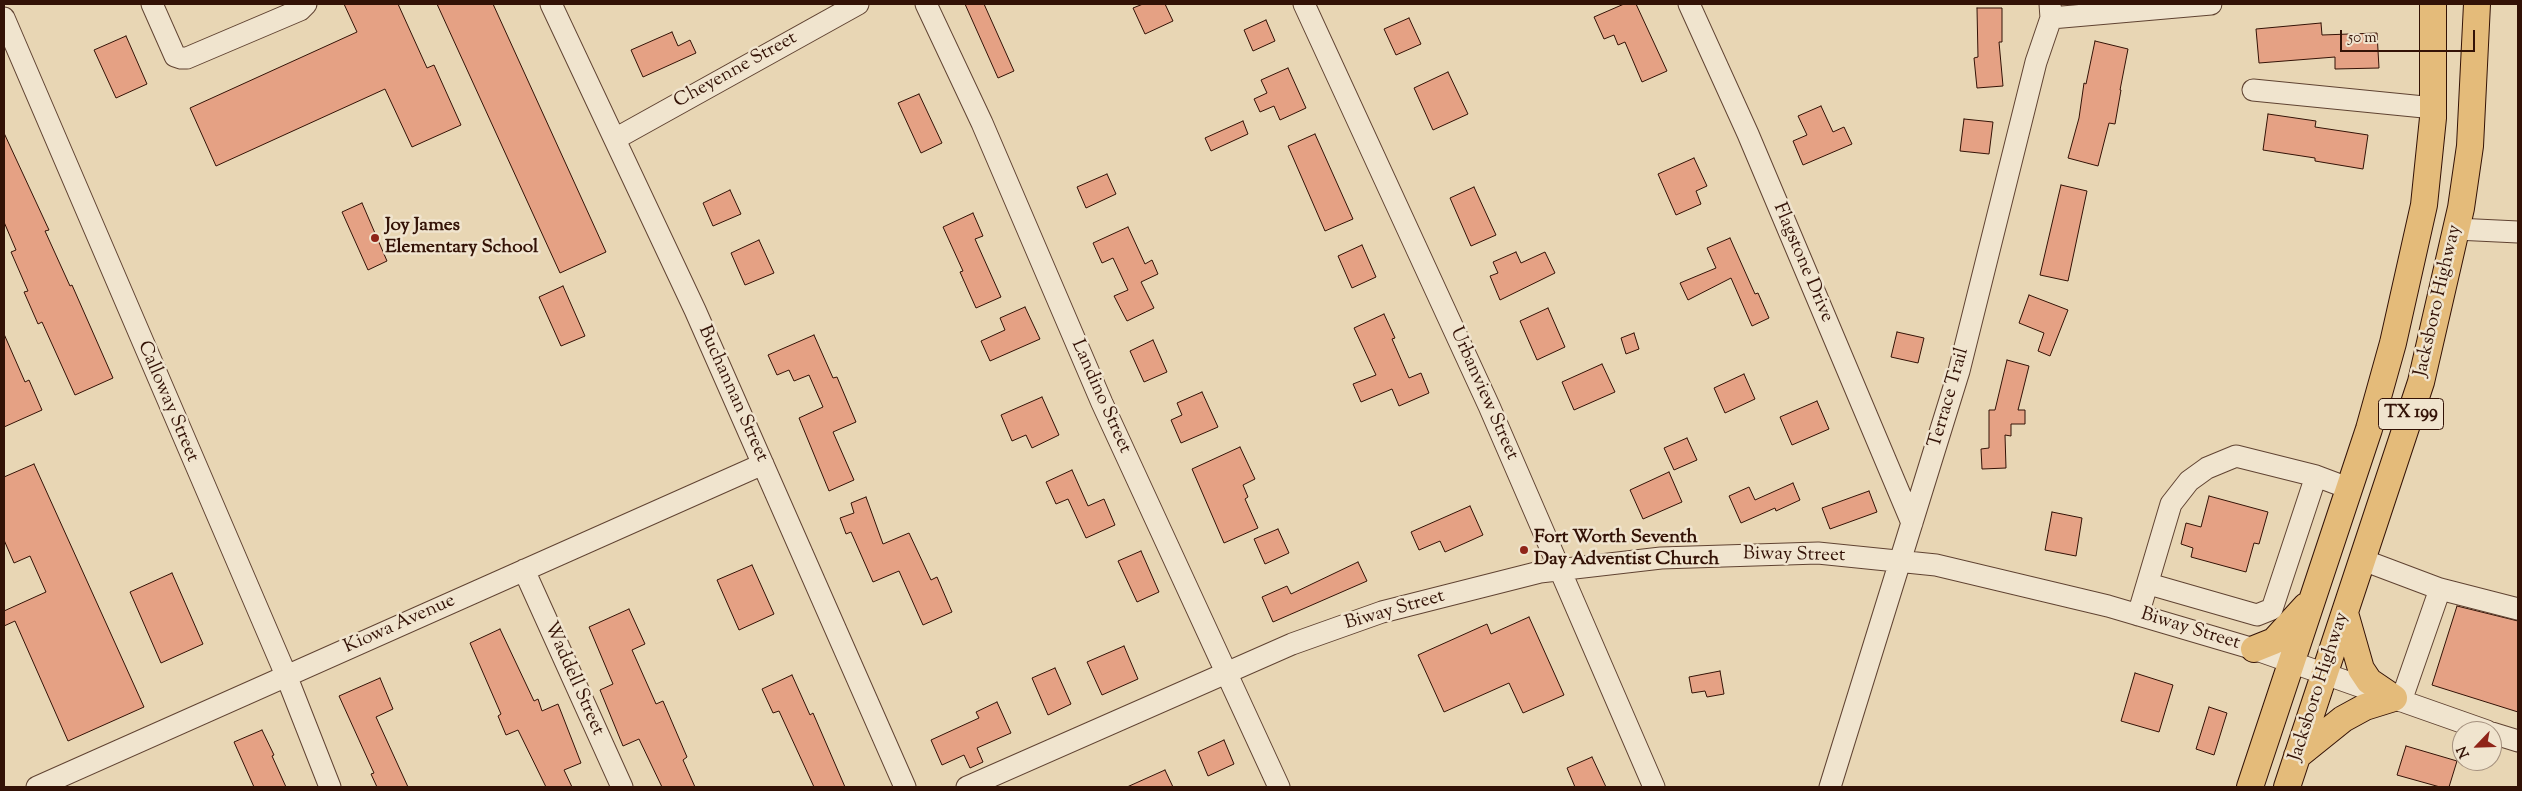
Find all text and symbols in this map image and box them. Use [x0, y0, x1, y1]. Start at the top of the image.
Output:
scale bar [2342, 20, 2477, 52]
street label: Cheyenne Street [671, 28, 801, 114]
text: 50 m [2348, 28, 2377, 49]
street label: Flagstone Drive [1767, 200, 1837, 326]
place label: Joy James Elementary School [385, 216, 538, 260]
street label: Jacksboro Highway [2410, 223, 2468, 379]
marker: Joy James Elementary School [369, 232, 381, 244]
street label: Buchannan Street [692, 322, 772, 466]
street label: Urbanview Street [1443, 324, 1523, 464]
street label: Landino Street [1065, 337, 1135, 457]
street label: Calloway Street [131, 338, 203, 466]
street label: Terrace Trail [1925, 345, 1975, 451]
road number: TX 199 [2378, 398, 2444, 429]
place label: Fort Worth Seventh Day Adventist Church [1534, 528, 1719, 572]
marker: Fort Worth Seventh Day Adventist Church [1518, 544, 1530, 556]
street label: Biway Street [1743, 544, 1845, 568]
street label: Biway Street [1343, 586, 1447, 636]
street label: Kiowa Avenue [341, 590, 459, 660]
street label: Biway Street [2138, 604, 2242, 656]
street label: Jacksboro Highway [2285, 610, 2355, 764]
street label: Waddell Street [538, 619, 608, 739]
north arrow [2452, 721, 2502, 771]
text: N [2453, 743, 2476, 761]

